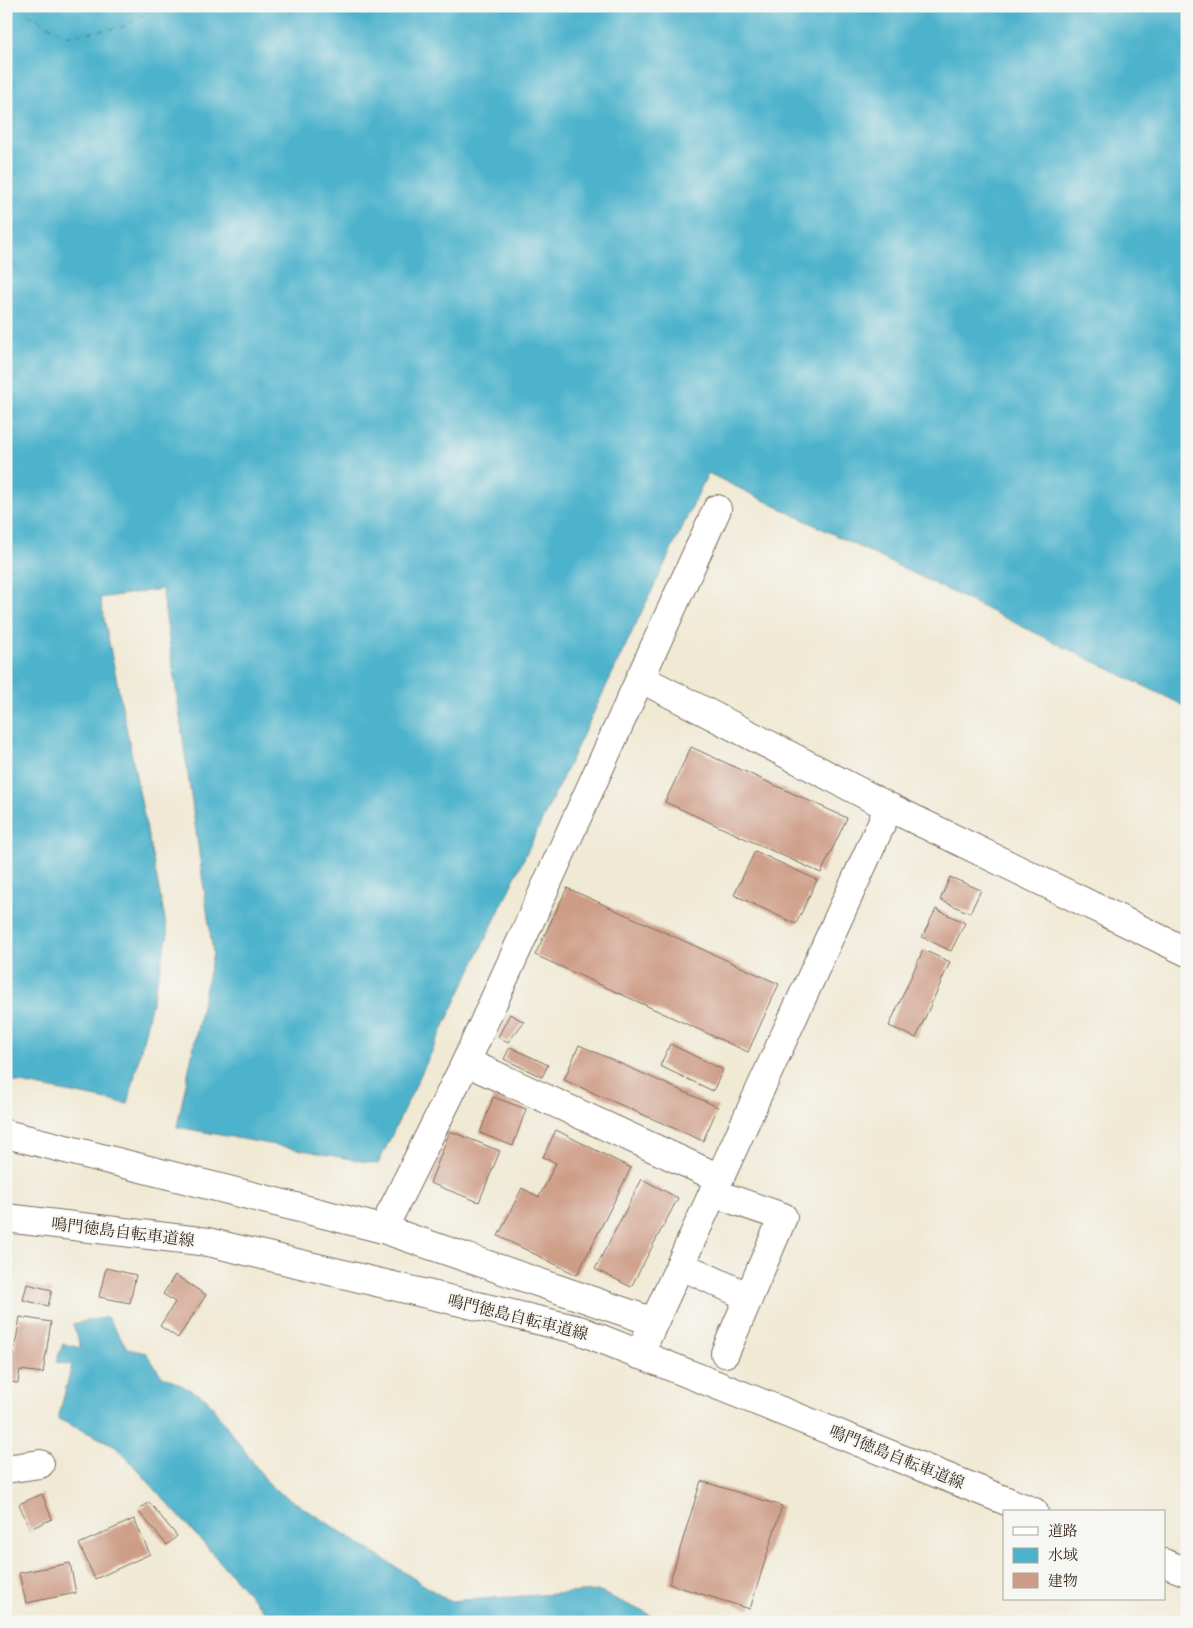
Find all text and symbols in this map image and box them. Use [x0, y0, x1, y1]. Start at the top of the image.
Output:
street label: 鳴門徳島自転車道線 [50, 1213, 196, 1251]
street label: 鳴門徳島自転車道線 [446, 1289, 590, 1345]
street label: 鳴門徳島自転車道線 [826, 1420, 968, 1494]
legend [1003, 1510, 1166, 1600]
text: 道路 [1048, 1521, 1078, 1540]
text: 水域 [1048, 1545, 1078, 1564]
text: 建物 [1048, 1571, 1078, 1590]

